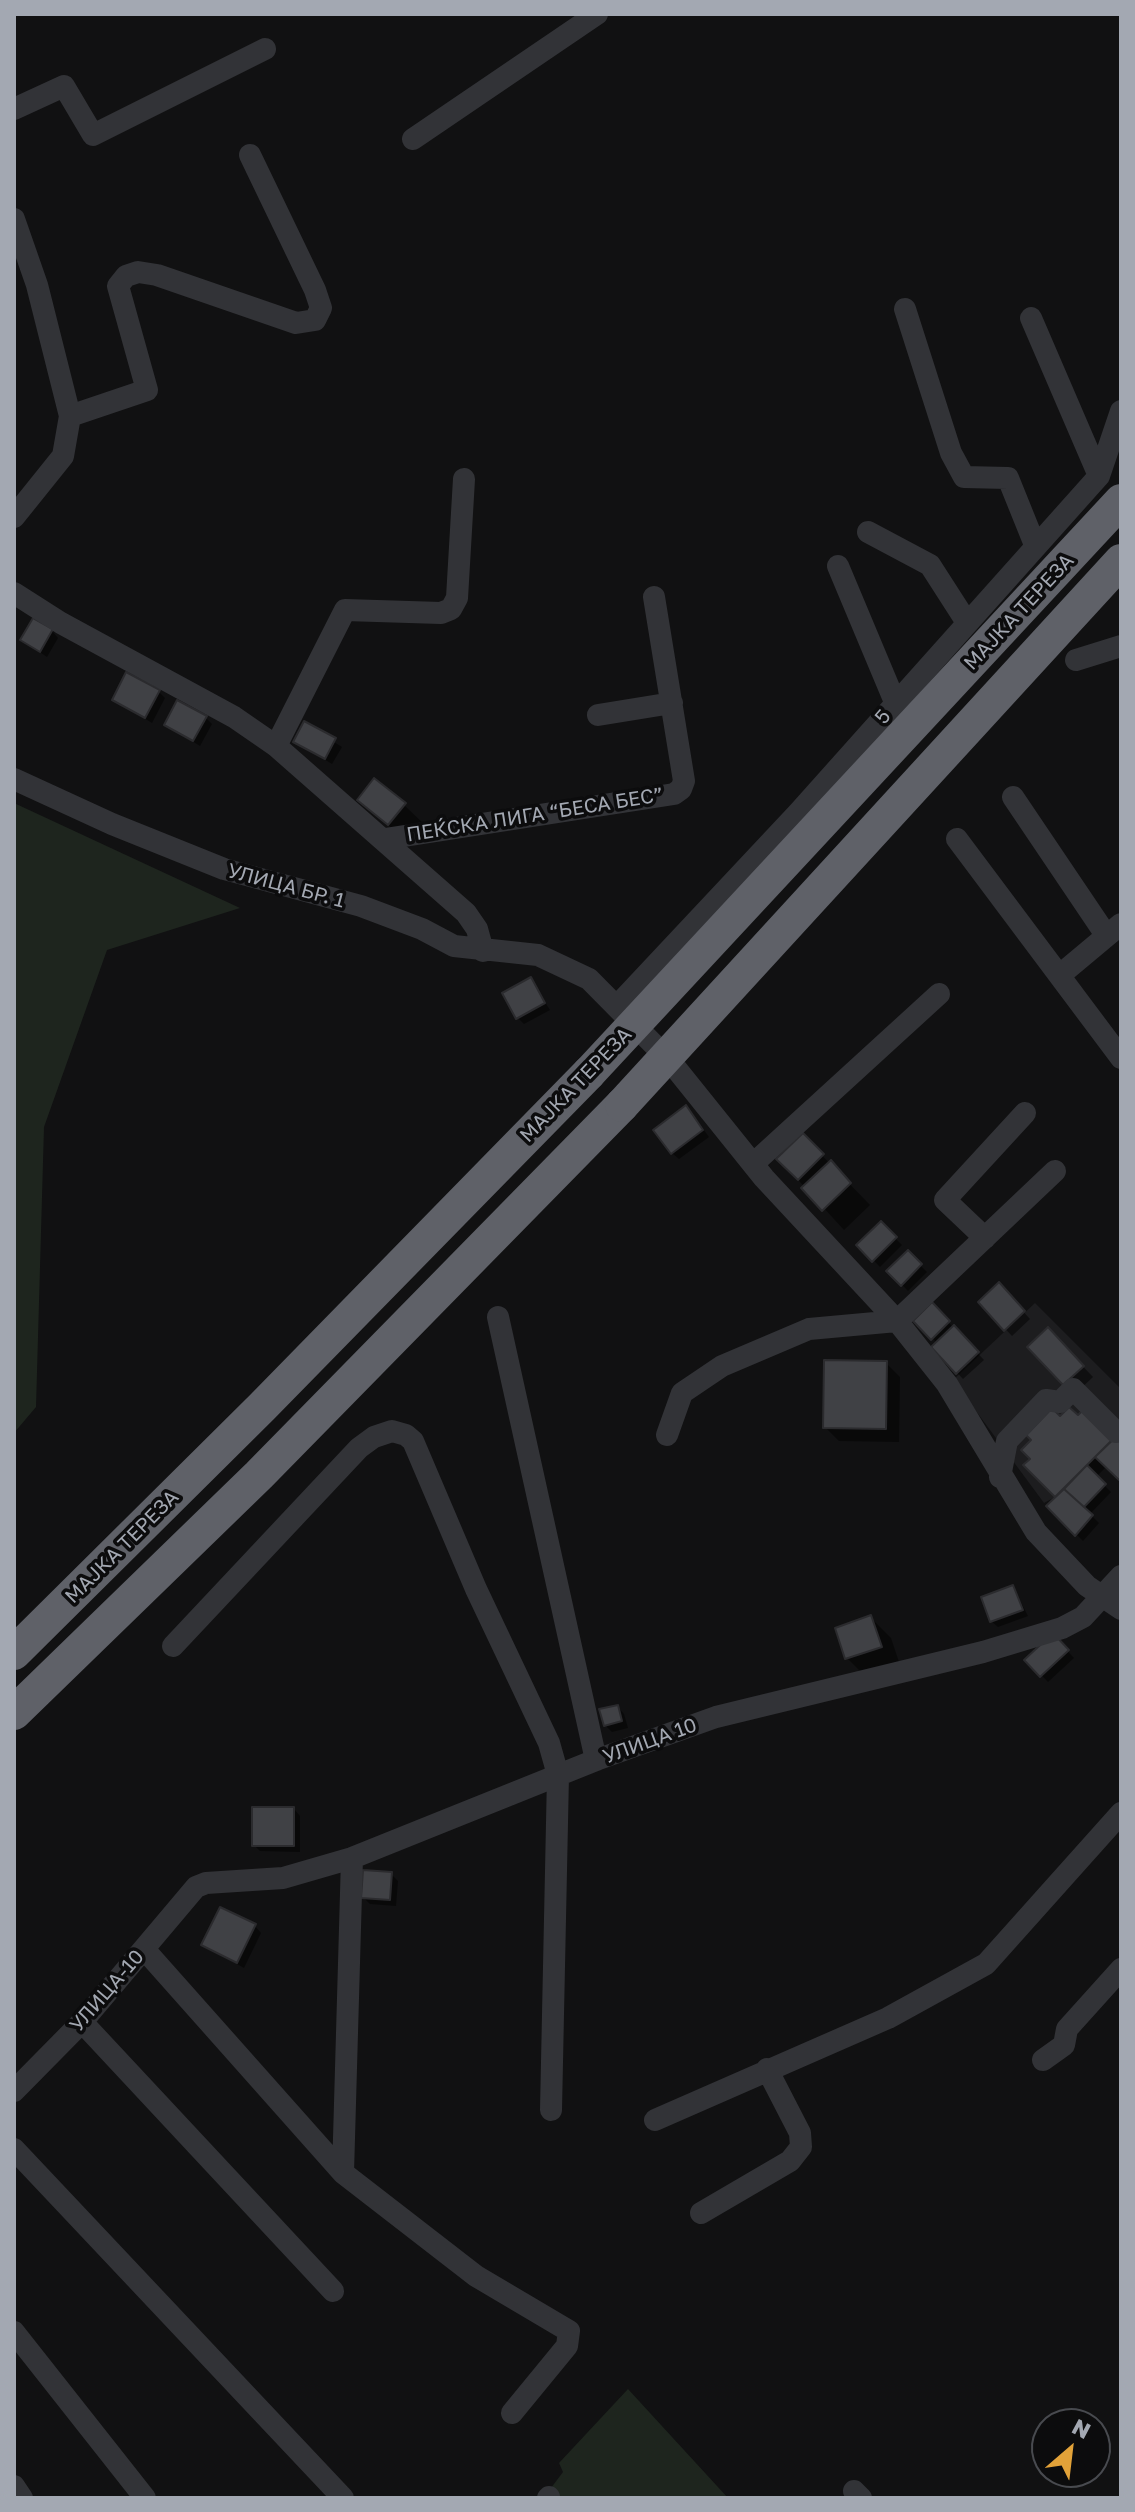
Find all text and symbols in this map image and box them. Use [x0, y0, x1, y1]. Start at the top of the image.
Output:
street label: МАЈКА ТЕРЕЗА [959, 549, 1079, 675]
street label: 5 [870, 705, 896, 729]
street label: ПЕЌСКА ЛИГА “БЕСА БЕС” [405, 783, 665, 847]
street label: УЛИЦА БР. 1 [225, 859, 347, 913]
street label: МАЈКА ТЕРЕЗА [515, 1023, 637, 1147]
street label: МАЈКА ТЕРЕЗА [60, 1485, 184, 1609]
street label: УЛИЦА 10 [600, 1713, 700, 1769]
street label: УЛИЦА-10 [65, 1945, 149, 2037]
north arrow [1031, 2408, 1111, 2488]
text: N [1068, 2412, 1095, 2444]

